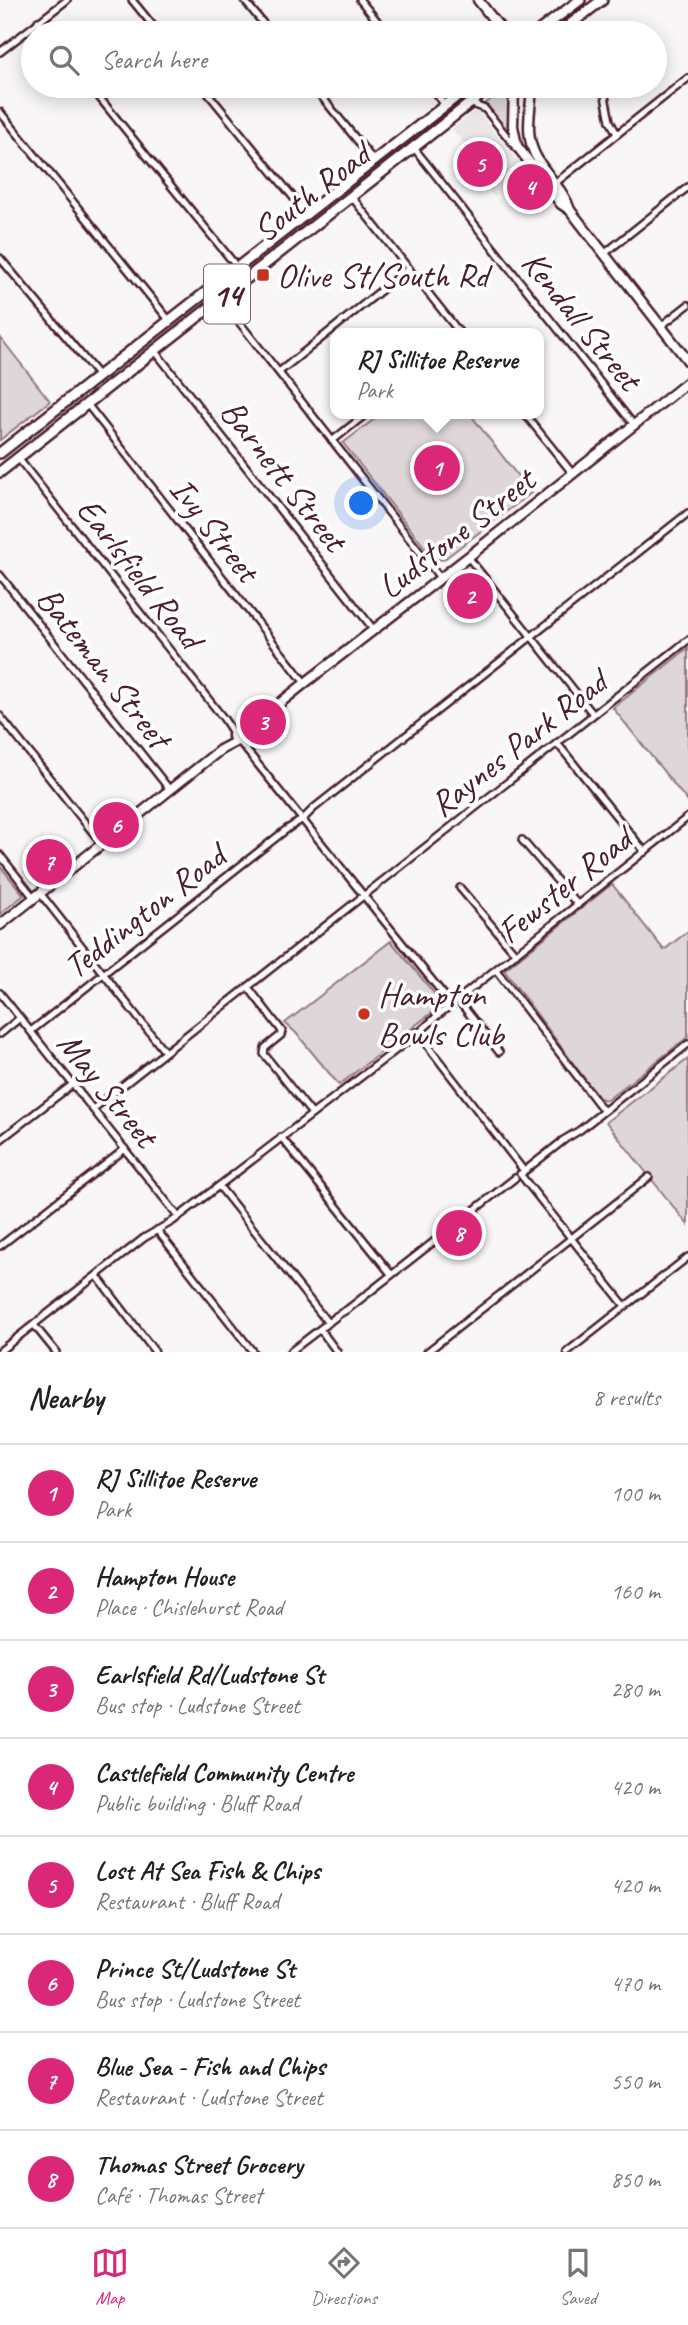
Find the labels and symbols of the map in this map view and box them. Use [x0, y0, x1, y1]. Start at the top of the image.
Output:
street label: South Road [244, 129, 383, 252]
pin: 5 [457, 138, 503, 190]
pin: 4 [507, 161, 553, 213]
street label: Kendall Street [512, 241, 654, 402]
place label: Olive St/South Rd [277, 253, 493, 298]
road number: 14 [204, 264, 250, 324]
marker: Olive St/South Rd [255, 267, 271, 283]
street label: Barnett Street [210, 390, 359, 563]
pin: 1 [414, 442, 460, 494]
street label: Ludstone Street [369, 456, 547, 609]
street label: Ivy Street [160, 468, 272, 593]
your location [344, 486, 378, 520]
street label: Earlsfield Road [67, 489, 216, 662]
pin: 2 [447, 570, 493, 622]
street label: Bateman Street [27, 578, 183, 761]
street label: Raynes Park Road [420, 657, 620, 827]
pin: 3 [240, 696, 286, 748]
pin: 6 [93, 799, 139, 851]
street label: Fewster Road [488, 814, 645, 953]
street label: Teddington Road [54, 831, 238, 989]
pin: 7 [26, 836, 72, 888]
place label: Hampton Bowls Club [378, 972, 505, 1057]
marker: Hampton Bowls Club [356, 1006, 372, 1022]
street label: May Street [47, 1022, 170, 1159]
pin: 8 [436, 1207, 482, 1259]

